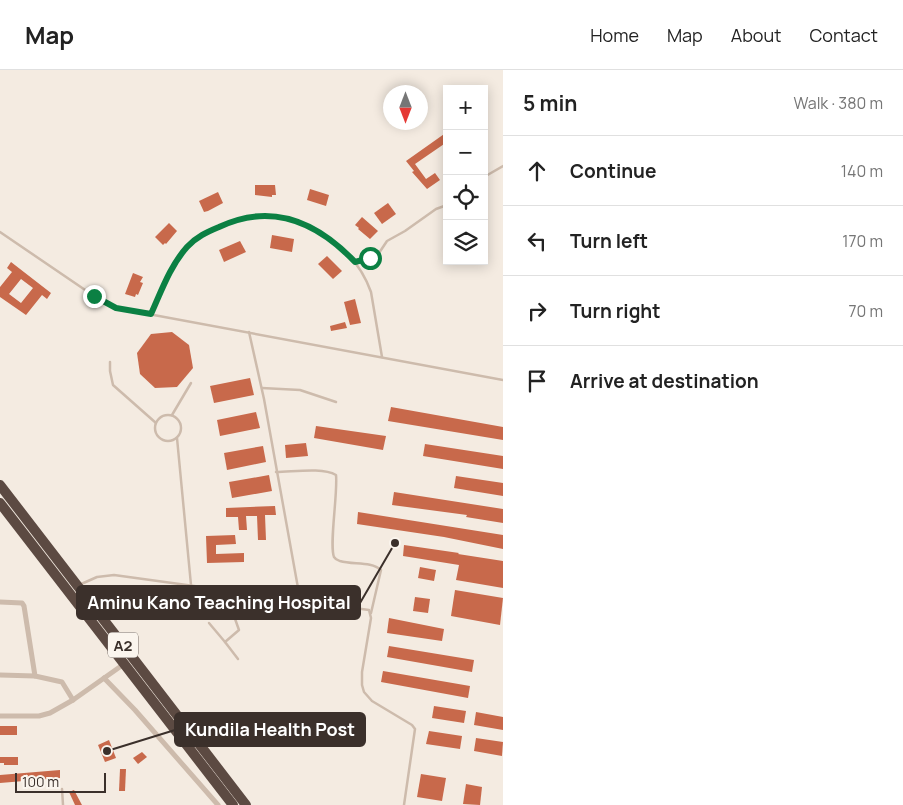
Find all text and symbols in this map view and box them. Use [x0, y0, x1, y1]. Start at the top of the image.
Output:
text: Map [25, 18, 74, 51]
text: Home [590, 23, 639, 47]
text: Map [667, 23, 703, 47]
text: About [731, 23, 781, 47]
text: Contact [809, 23, 878, 47]
north arrow [383, 85, 428, 130]
map controls [443, 85, 488, 265]
button: + [443, 85, 488, 130]
text: 5 min [523, 89, 577, 117]
text: Walk · 380 m [794, 92, 883, 114]
button: − [443, 130, 488, 175]
icon: ahead [523, 157, 551, 185]
text: Continue [570, 158, 656, 184]
text: 140 m [841, 160, 883, 182]
button: locate [443, 175, 488, 220]
button: layers [443, 220, 488, 265]
icon: left [523, 227, 551, 255]
text: Turn left [570, 228, 648, 254]
text: 170 m [842, 230, 883, 252]
route start [359, 247, 382, 270]
route end [83, 285, 106, 308]
icon: right [523, 297, 551, 325]
text: Turn right [570, 298, 660, 324]
text: 70 m [848, 300, 883, 322]
icon: arrive [523, 367, 551, 395]
text: Arrive at destination [570, 368, 759, 394]
callout: Aminu Kano Teaching Hospital [77, 586, 360, 619]
text: Aminu Kano Teaching Hospital [87, 590, 351, 614]
road number: A2 [108, 632, 138, 658]
callout: Kundila Health Post [175, 713, 365, 746]
text: Kundila Health Post [185, 717, 355, 741]
scale bar [15, 770, 106, 793]
text: 100 m [22, 772, 59, 791]

